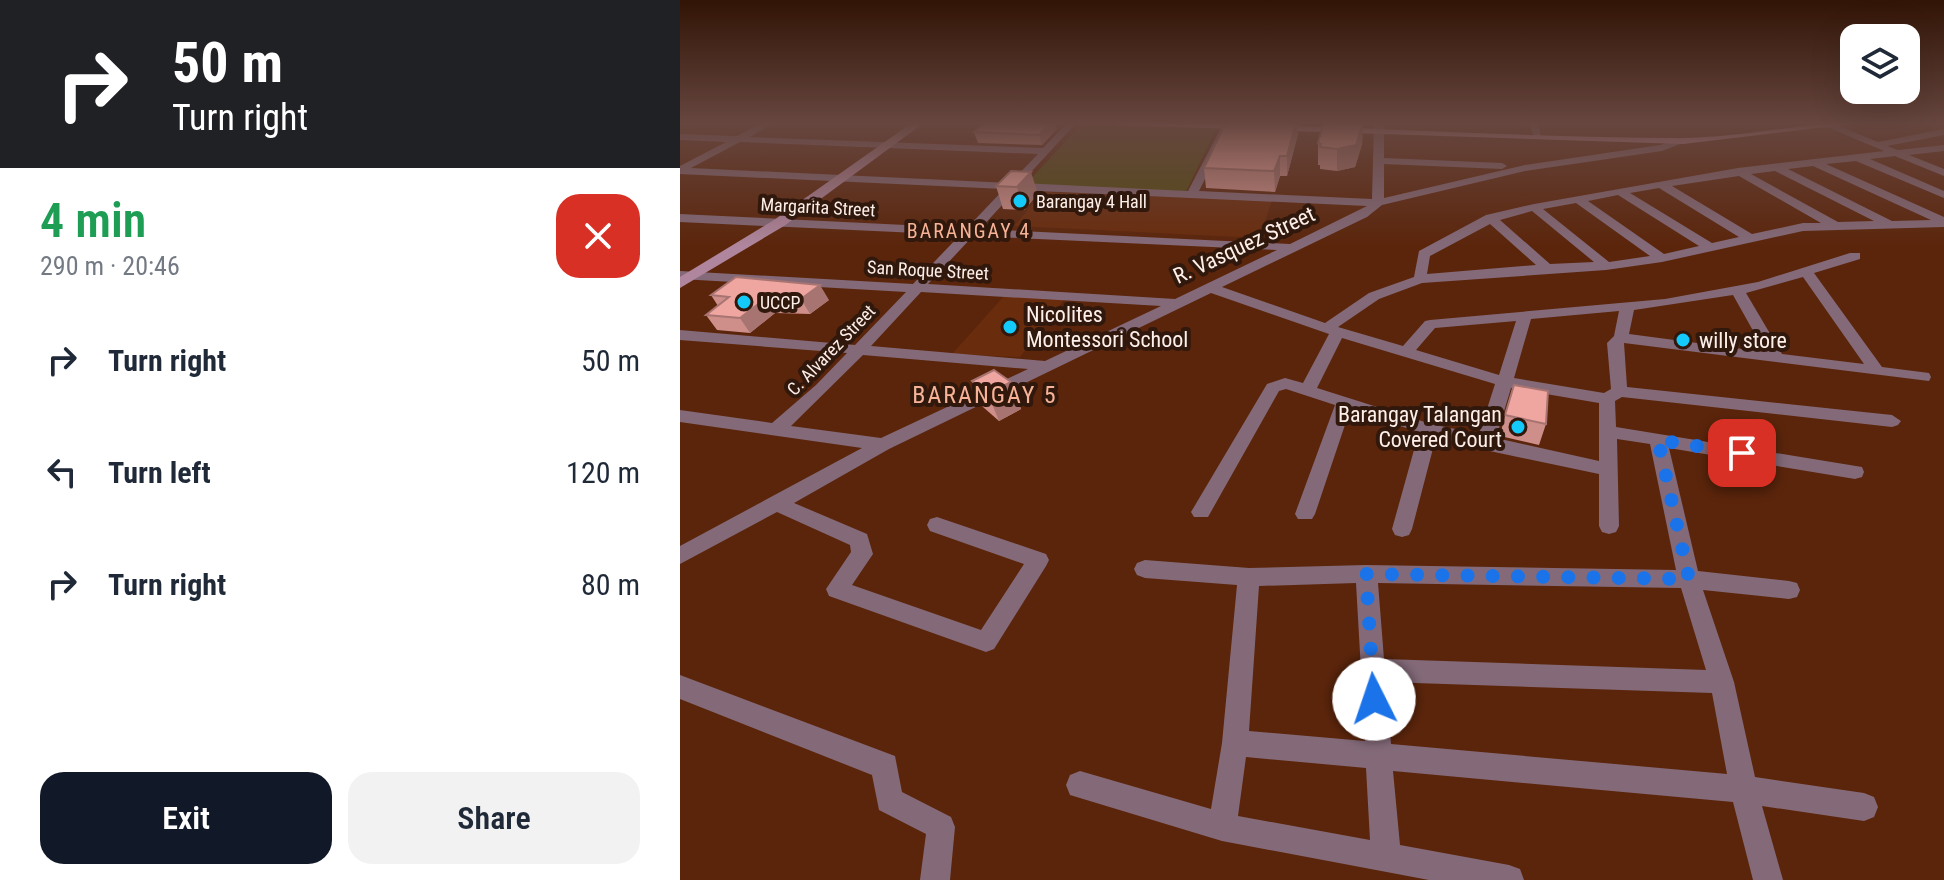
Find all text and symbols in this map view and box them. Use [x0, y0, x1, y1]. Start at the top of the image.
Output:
map controls [1840, 24, 1920, 104]
button: layers [1840, 24, 1920, 104]
text: 50 m [172, 30, 283, 96]
icon: right [40, 32, 144, 136]
text: Turn right [172, 97, 308, 139]
place label: Barangay 4 Hall [1036, 191, 1147, 212]
text: 4 min [40, 192, 146, 249]
marker: Barangay 4 Hall [1011, 192, 1029, 210]
button: close [556, 194, 640, 278]
street label: Margarita Street [760, 194, 876, 220]
street label: R. Vasquez Street [1169, 201, 1319, 289]
district label: BARANGAY 4 [907, 219, 1031, 243]
text: 290 m · 20:46 [40, 251, 180, 281]
street label: San Roque Street [867, 256, 989, 284]
place label: UCCP [760, 292, 801, 313]
marker: UCCP [735, 293, 753, 311]
street label: C. Alvarez Street [783, 300, 879, 400]
place label: Nicolites Montessori School [1026, 302, 1188, 352]
marker: Nicolites Montessori School [1001, 318, 1019, 336]
place label: willy store [1699, 328, 1787, 353]
marker: willy store [1674, 331, 1692, 349]
icon: right [40, 338, 84, 382]
text: Turn right [108, 343, 226, 378]
text: 50 m [581, 343, 640, 378]
district label: BARANGAY 5 [912, 381, 1058, 409]
place label: Barangay Talangan Covered Court [1338, 402, 1502, 452]
marker: Barangay Talangan Covered Court [1509, 418, 1527, 436]
pin [1708, 419, 1776, 487]
icon: arrive [1720, 431, 1764, 475]
icon: left [40, 450, 84, 494]
text: Turn left [108, 455, 211, 490]
text: 120 m [566, 455, 640, 490]
icon: right [40, 562, 84, 606]
text: Turn right [108, 567, 226, 602]
text: 80 m [581, 567, 640, 602]
position arrow [1332, 657, 1416, 741]
button: Exit [40, 772, 332, 864]
button: Share [348, 772, 640, 864]

